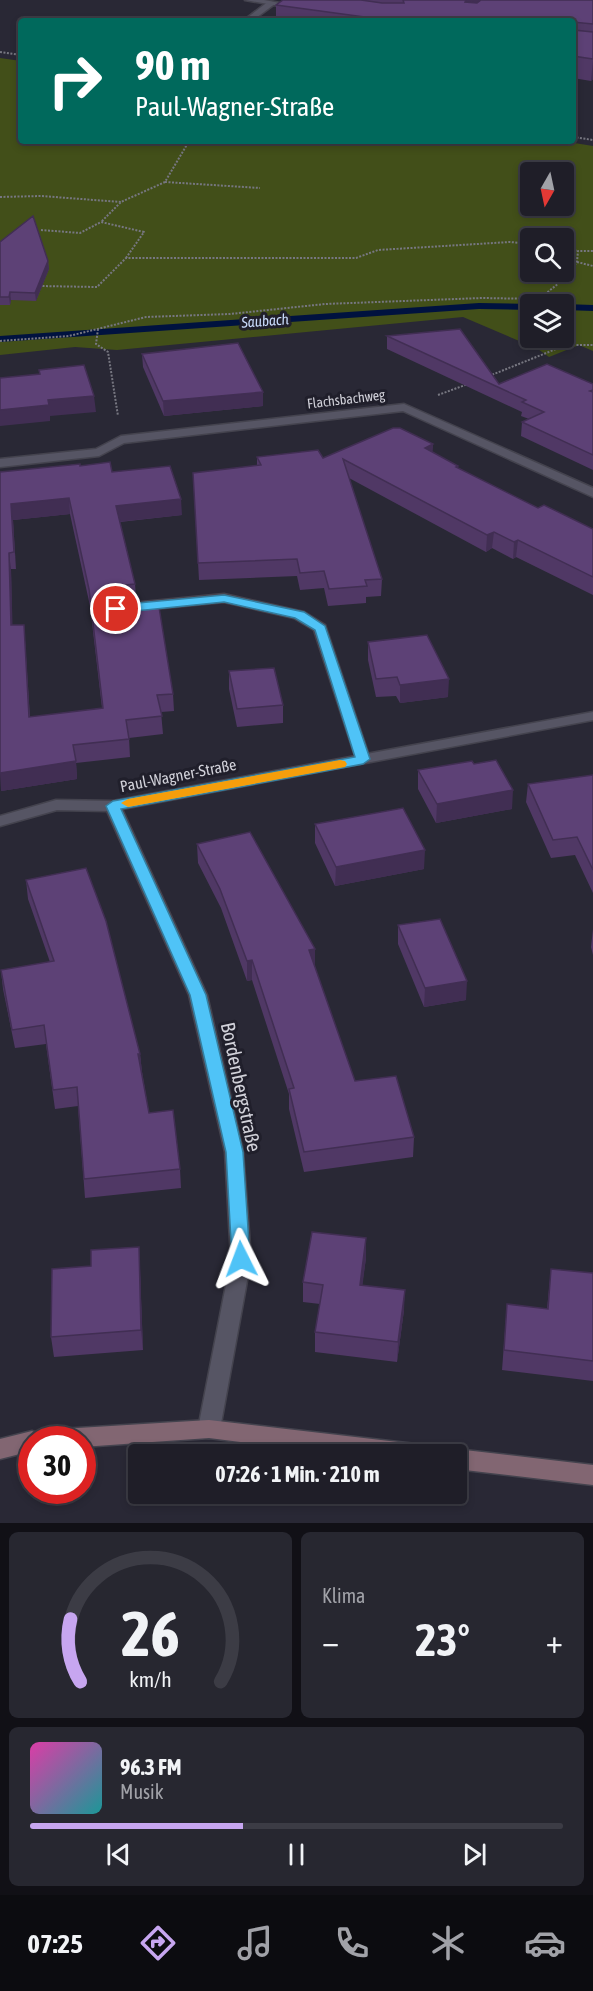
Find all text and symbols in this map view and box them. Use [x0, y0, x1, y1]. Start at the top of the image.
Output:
text: 90 m [135, 41, 210, 89]
icon: right [36, 42, 114, 120]
text: Paul-Wagner-Straße [135, 91, 334, 122]
north arrow [520, 162, 574, 216]
map controls [520, 162, 574, 348]
button: search [520, 228, 574, 282]
button: layers [520, 294, 574, 348]
water label: Saubach [240, 310, 289, 331]
street label: Flachsbachweg [306, 386, 386, 412]
pin [90, 583, 141, 634]
icon: arrive [99, 592, 132, 625]
street label: Paul-Wagner-Straße [118, 755, 238, 796]
street label: Bordenbergstraße [217, 1020, 266, 1154]
position arrow [209, 1227, 273, 1291]
speed limit sign: 30 [18, 1426, 96, 1504]
text: 07:26 · 1 Min. · 210 m [215, 1461, 380, 1487]
text: Klima [322, 1584, 365, 1607]
text: 26 [121, 1598, 180, 1669]
text: 23° [415, 1614, 470, 1666]
text: − [322, 1622, 339, 1660]
text: + [546, 1622, 563, 1660]
text: km/h [129, 1667, 172, 1692]
text: 96.3 FM [120, 1754, 182, 1780]
text: Musik [120, 1780, 164, 1803]
icon: previous [102, 1838, 135, 1871]
icon: pause [280, 1838, 313, 1871]
icon: next [458, 1838, 491, 1871]
icon: directions [137, 1922, 179, 1964]
icon: music [234, 1922, 276, 1964]
icon: phone [331, 1922, 373, 1964]
icon: climate [427, 1922, 469, 1964]
icon: car [524, 1922, 566, 1964]
text: 07:25 [27, 1928, 83, 1959]

